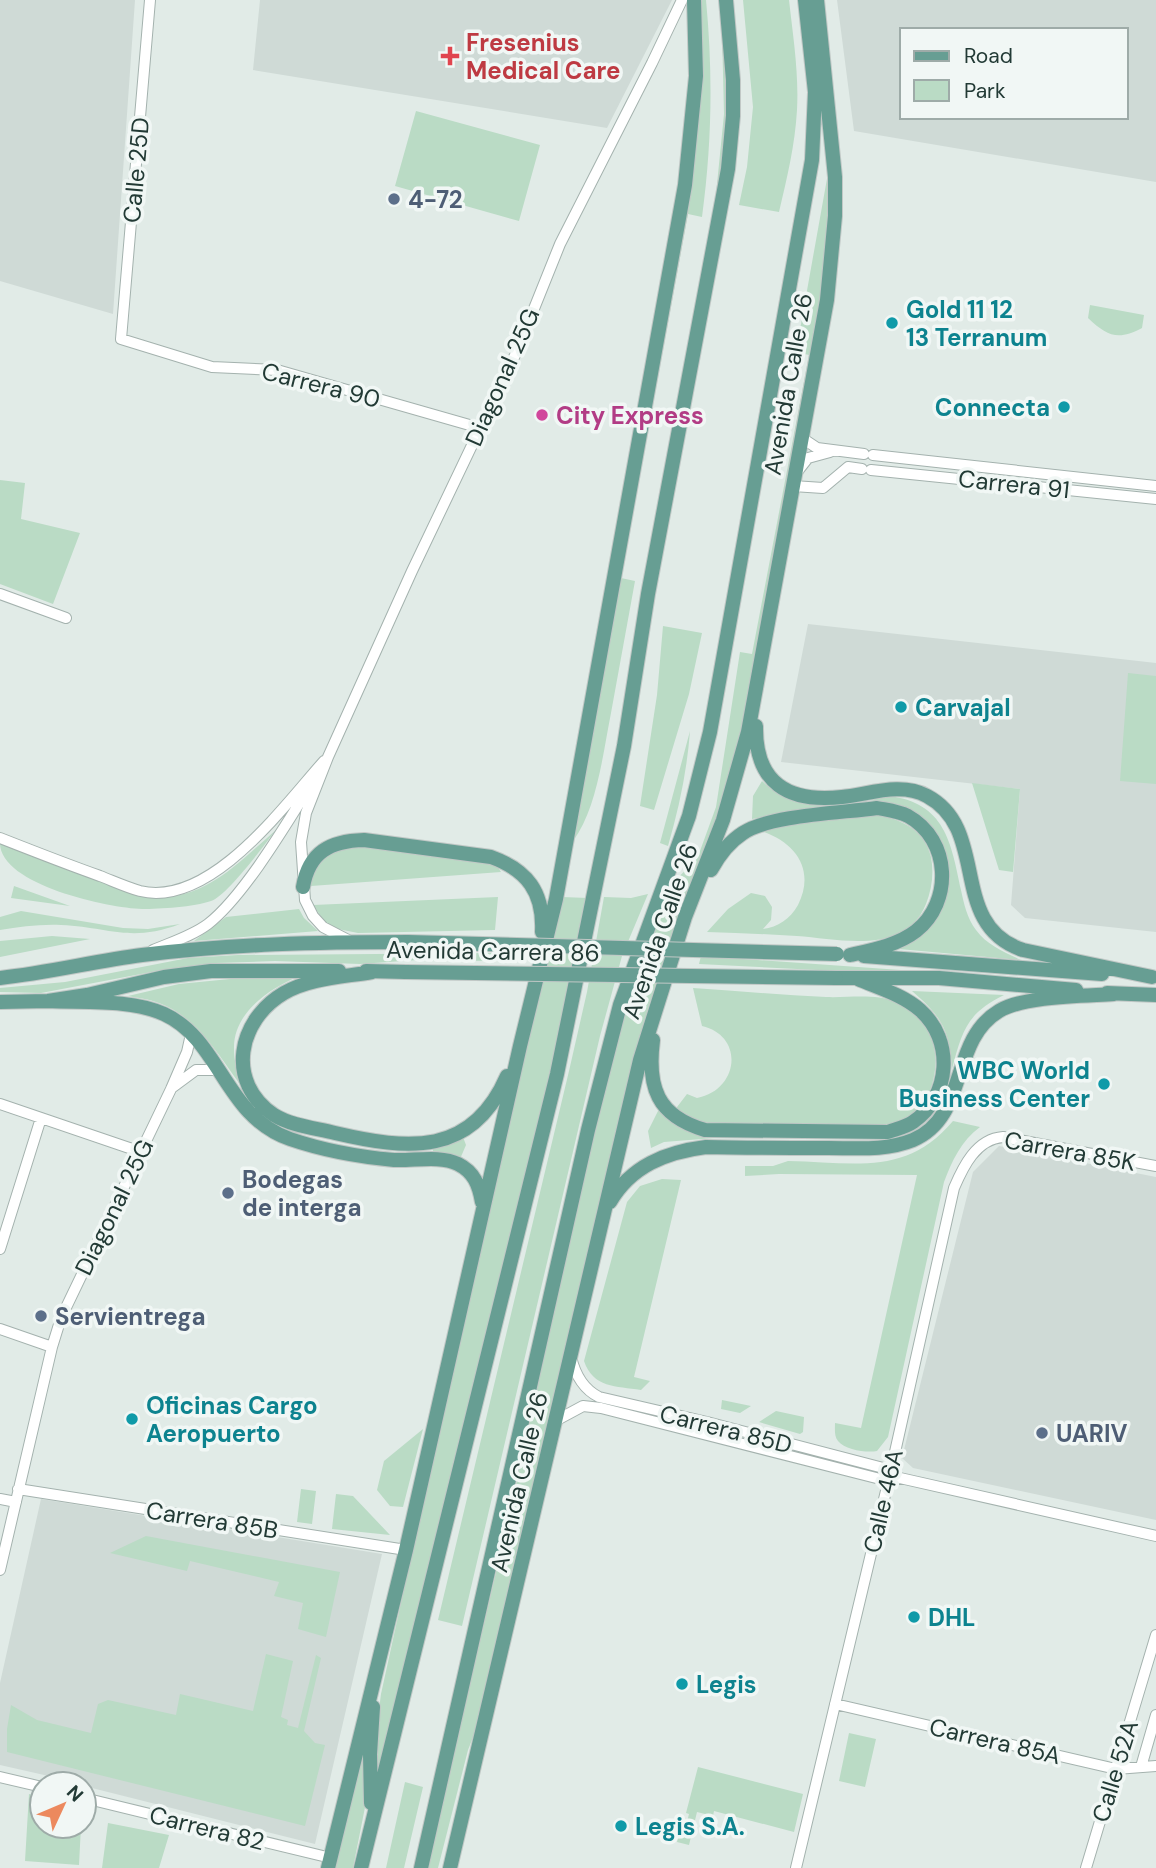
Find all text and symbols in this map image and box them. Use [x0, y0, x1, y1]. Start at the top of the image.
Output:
place label: Fresenius Medical Care [466, 27, 621, 86]
legend [900, 28, 1128, 119]
text: Road [964, 42, 1013, 70]
marker: Fresenius Medical Care [440, 46, 460, 66]
text: Park [964, 77, 1006, 105]
street label: Calle 25D [116, 116, 156, 224]
place label: 4-72 [408, 184, 463, 215]
marker: 4-72 [386, 191, 402, 207]
street label: Avenida Calle 26 [757, 291, 819, 477]
place label: Gold 11 12 13 Terranum [906, 294, 1047, 353]
street label: Diagonal 25G [458, 303, 546, 451]
marker: Gold 11 12 13 Terranum [884, 315, 900, 331]
street label: Carrera 90 [259, 355, 383, 415]
place label: Connecta [935, 392, 1050, 423]
marker: Connecta [1056, 399, 1072, 415]
place label: City Express [556, 400, 704, 431]
marker: City Express [534, 407, 550, 423]
street label: Carrera 91 [957, 463, 1071, 505]
place label: Carvajal [915, 692, 1011, 723]
marker: Carvajal [893, 699, 909, 715]
street label: Avenida Calle 26 [615, 839, 705, 1023]
street label: Avenida Carrera 86 [386, 934, 600, 968]
place label: WBC World Business Center [899, 1055, 1090, 1114]
marker: WBC World Business Center [1096, 1076, 1112, 1092]
street label: Carrera 85K [1002, 1124, 1138, 1178]
street label: Diagonal 25G [68, 1134, 160, 1280]
place label: Bodegas de interga [242, 1164, 362, 1223]
marker: Bodegas de interga [220, 1185, 236, 1201]
place label: Servientrega [55, 1301, 206, 1332]
marker: Servientrega [33, 1308, 49, 1324]
street label: Avenida Calle 26 [483, 1389, 555, 1575]
place label: Oficinas Cargo Aeropuerto [146, 1390, 318, 1449]
street label: Carrera 85D [657, 1398, 795, 1460]
marker: Oficinas Cargo Aeropuerto [124, 1411, 140, 1427]
place label: UARIV [1056, 1418, 1127, 1449]
marker: UARIV [1034, 1425, 1050, 1441]
street label: Calle 46A [856, 1446, 910, 1556]
street label: Carrera 85B [144, 1494, 280, 1546]
place label: DHL [928, 1602, 976, 1633]
marker: DHL [906, 1609, 922, 1625]
place label: Legis [696, 1669, 757, 1700]
marker: Legis [674, 1676, 690, 1692]
street label: Carrera 85A [926, 1711, 1064, 1771]
street label: Calle 52A [1085, 1716, 1145, 1826]
north arrow [28, 1770, 98, 1840]
text: N [61, 1780, 89, 1807]
street label: Carrera 82 [146, 1799, 268, 1857]
place label: Legis S.A. [635, 1811, 745, 1842]
marker: Legis S.A. [613, 1818, 629, 1834]

